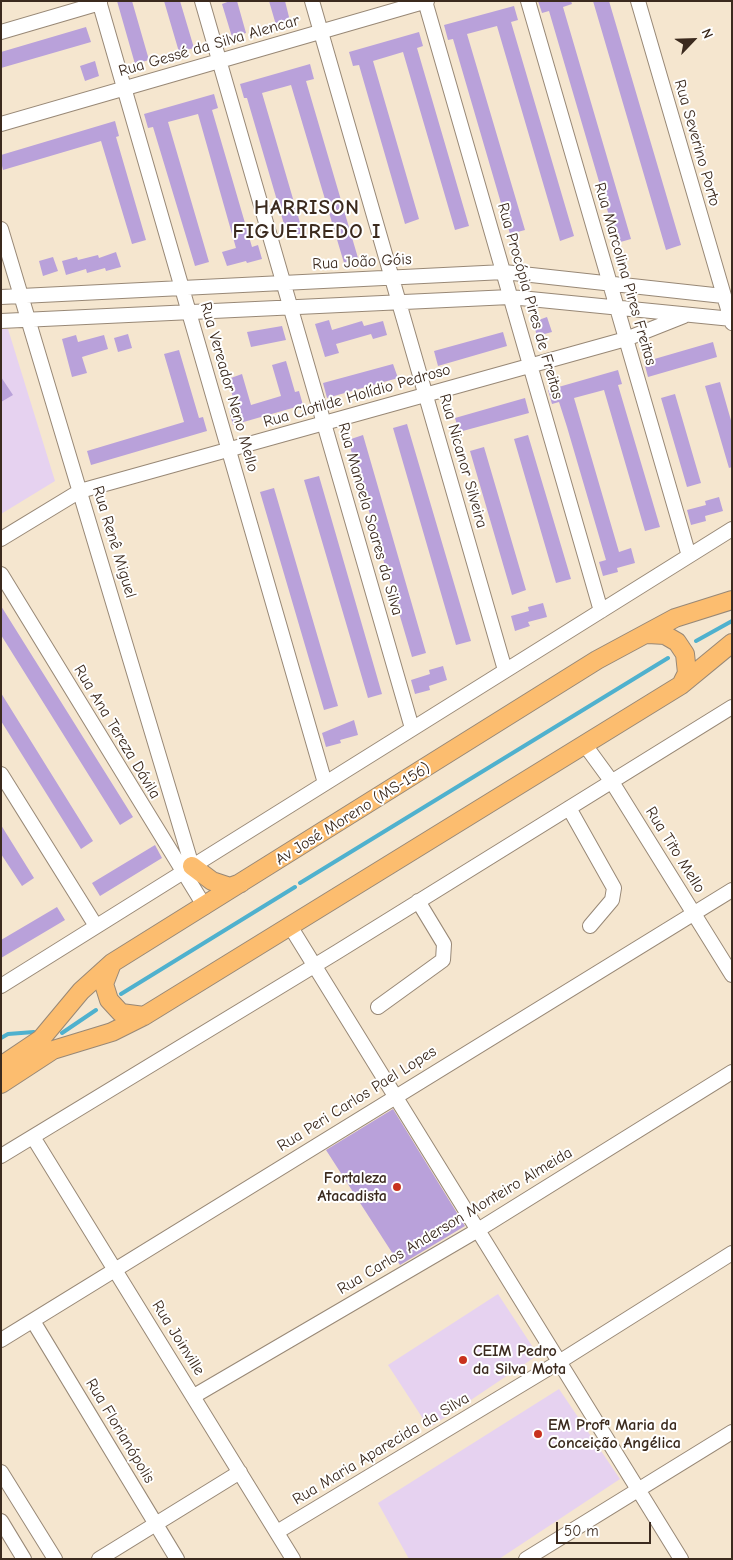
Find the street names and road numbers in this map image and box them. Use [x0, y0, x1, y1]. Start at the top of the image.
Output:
street label: Rua Gessé da Silva Alencar [116, 11, 302, 81]
street label: Rua Severino Porto [670, 77, 724, 209]
street label: Rua Marcolina Pires Freitas [590, 180, 660, 368]
street label: Rua Procópia Pires de Freitas [493, 201, 567, 401]
street label: Rua João Góis [312, 250, 412, 274]
street label: Rua Vereador Neno Mello [196, 300, 262, 474]
street label: Rua Clotilde Holídio Pedroso [261, 360, 453, 432]
street label: Rua Nicanor Silveira [435, 392, 491, 530]
street label: Rua Manoela Soares da Silva [333, 420, 407, 618]
street label: Rua Renê Miguel [88, 484, 140, 600]
street label: Rua Ana Tereza Dávila [69, 662, 165, 802]
street label: Av José Moreno (MS-156) [272, 758, 434, 870]
street label: Rua Tito Mello [641, 803, 709, 897]
street label: Rua Peri Carlos Pael Lopes [274, 1042, 440, 1156]
street label: Rua Carlos Anderson Monteiro Almeida [334, 1143, 576, 1299]
street label: Rua Joinville [147, 1297, 209, 1379]
street label: Rua Florianópolis [81, 1375, 159, 1487]
street label: Rua Maria Aparecida da Silva [289, 1389, 473, 1509]

